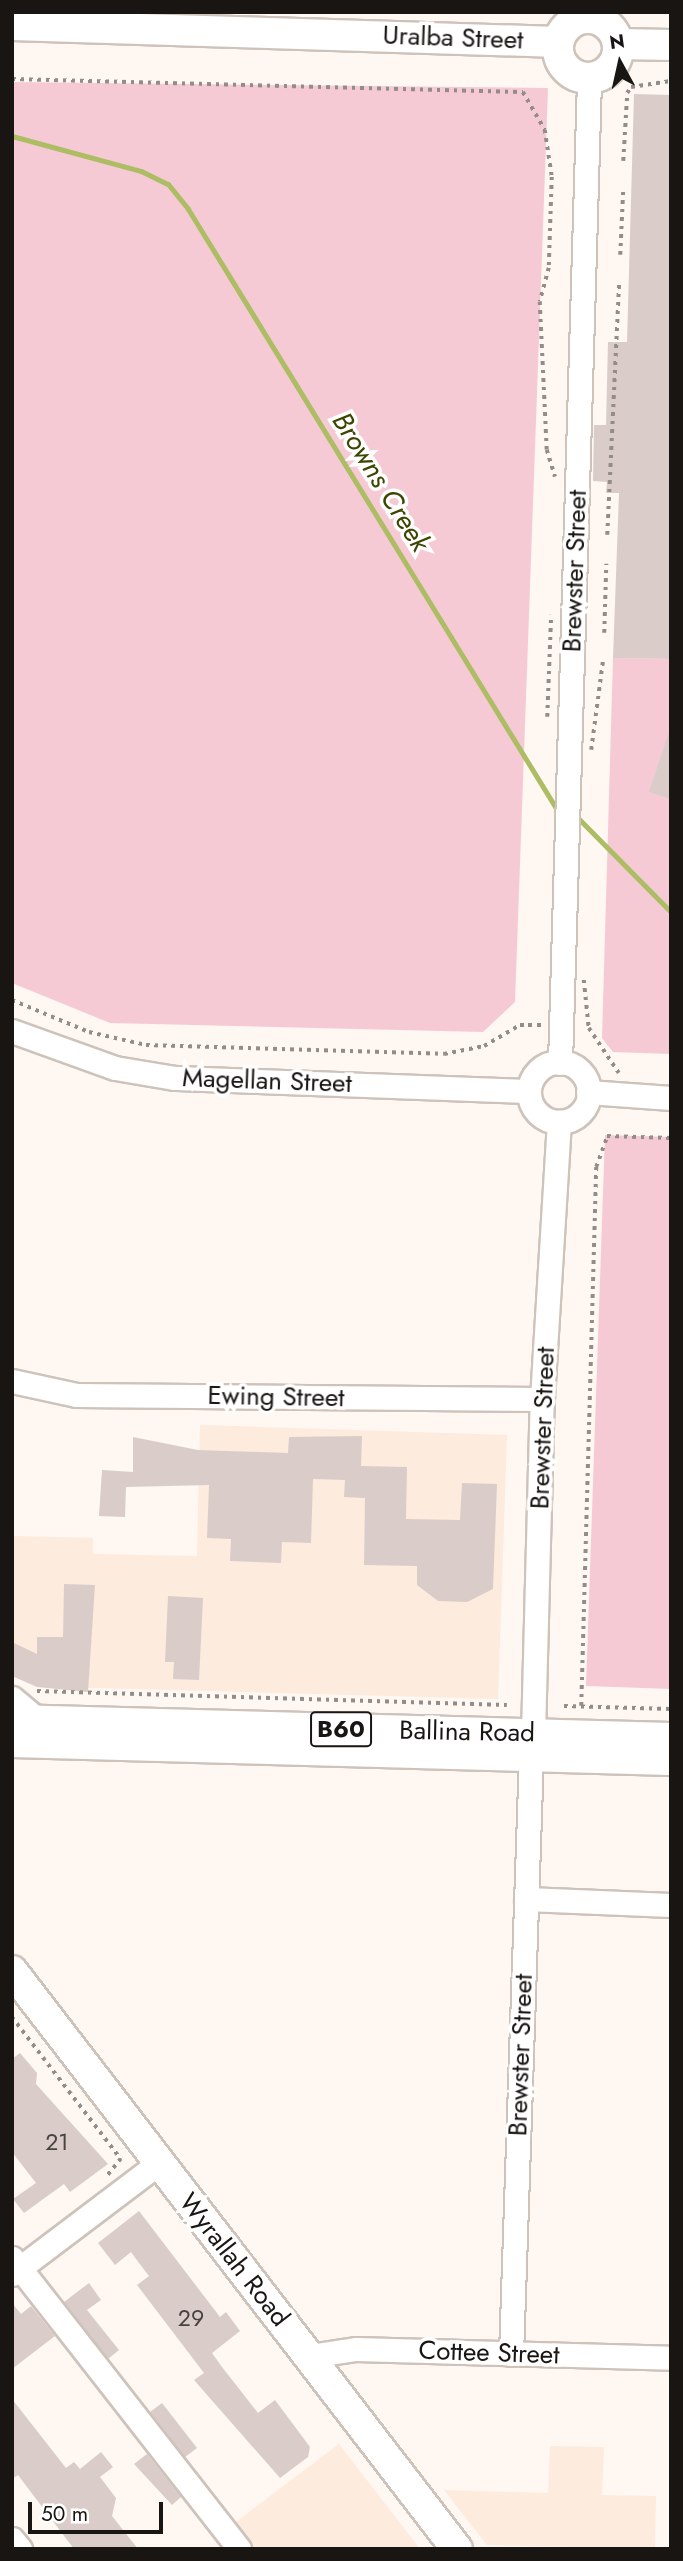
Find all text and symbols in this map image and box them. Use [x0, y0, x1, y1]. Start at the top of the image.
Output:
street label: Uralba Street [382, 20, 524, 56]
text: N [608, 27, 626, 56]
north arrow [585, 28, 655, 98]
water label: Browns Creek [325, 406, 437, 558]
street label: Brewster Street [557, 489, 593, 653]
street label: Magellan Street [182, 1062, 352, 1100]
street label: Brewster Street [525, 1346, 561, 1510]
street label: Ewing Street [207, 1380, 345, 1414]
road number: B60 [310, 1708, 372, 1750]
street label: Ballina Road [399, 1715, 535, 1749]
street label: Brewster Street [503, 1973, 539, 2137]
house number: 21 [45, 2128, 69, 2156]
street label: Wyrallah Road [172, 2187, 296, 2333]
house number: 29 [178, 2304, 204, 2332]
street label: Cottee Street [418, 2335, 560, 2371]
scale bar [32, 2488, 166, 2532]
text: 50 m [41, 2499, 88, 2529]

